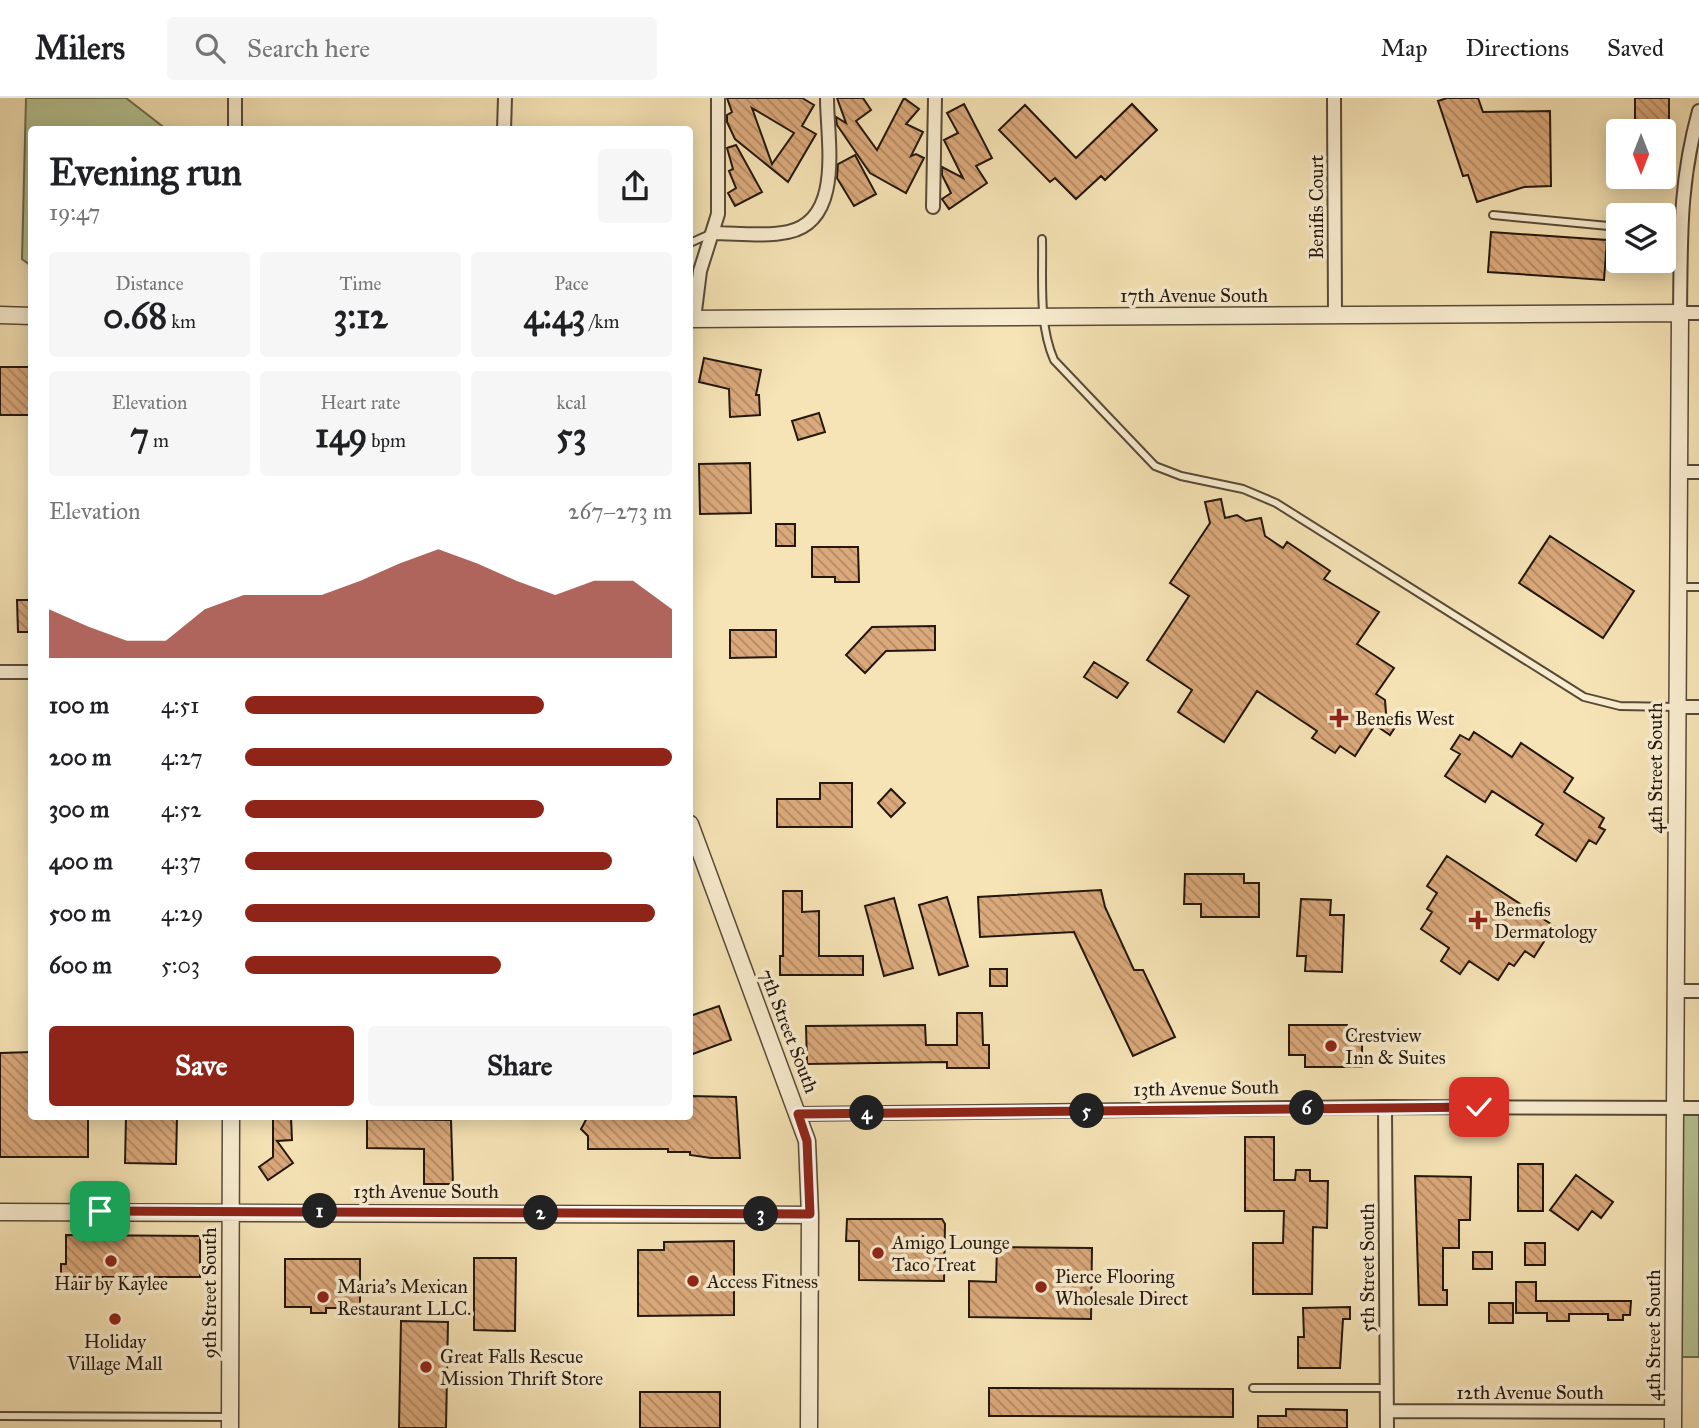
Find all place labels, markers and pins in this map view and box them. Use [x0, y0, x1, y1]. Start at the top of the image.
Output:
place label: Benefis West [1355, 707, 1455, 730]
marker: Benefis West [1329, 708, 1349, 728]
place label: Benefis Dermatology [1494, 898, 1598, 944]
marker: Benefis Dermatology [1468, 910, 1488, 930]
place label: Crestview Inn & Suites [1345, 1024, 1446, 1069]
marker: Crestview Inn & Suites [1323, 1038, 1339, 1054]
pin [1449, 1077, 1509, 1137]
pin: 6 [1290, 1090, 1324, 1126]
pin: 5 [1070, 1094, 1104, 1128]
pin: 4 [850, 1096, 884, 1130]
pin [70, 1181, 130, 1241]
pin: 1 [302, 1194, 338, 1228]
pin: 2 [524, 1196, 558, 1230]
pin: 3 [744, 1196, 778, 1232]
place label: Amigo Lounge Taco Treat [891, 1231, 1010, 1276]
marker: Amigo Lounge Taco Treat [870, 1245, 886, 1261]
marker: Hair by Kaylee [103, 1253, 119, 1269]
place label: Pierce Flooring Wholesale Direct [1055, 1265, 1188, 1310]
place label: Access Fitness [706, 1270, 818, 1293]
place label: Hair by Kaylee [54, 1272, 168, 1295]
marker: Access Fitness [685, 1273, 701, 1289]
place label: Maria's Mexican Restaurant LLC. [337, 1275, 471, 1320]
marker: Pierce Flooring Wholesale Direct [1033, 1279, 1049, 1295]
marker: Maria's Mexican Restaurant LLC. [315, 1289, 331, 1305]
marker: Holiday Village Mall [107, 1311, 123, 1327]
place label: Holiday Village Mall [66, 1330, 164, 1376]
place label: Great Falls Rescue Mission Thrift Store [440, 1345, 603, 1390]
marker: Great Falls Rescue Mission Thrift Store [418, 1359, 434, 1375]

